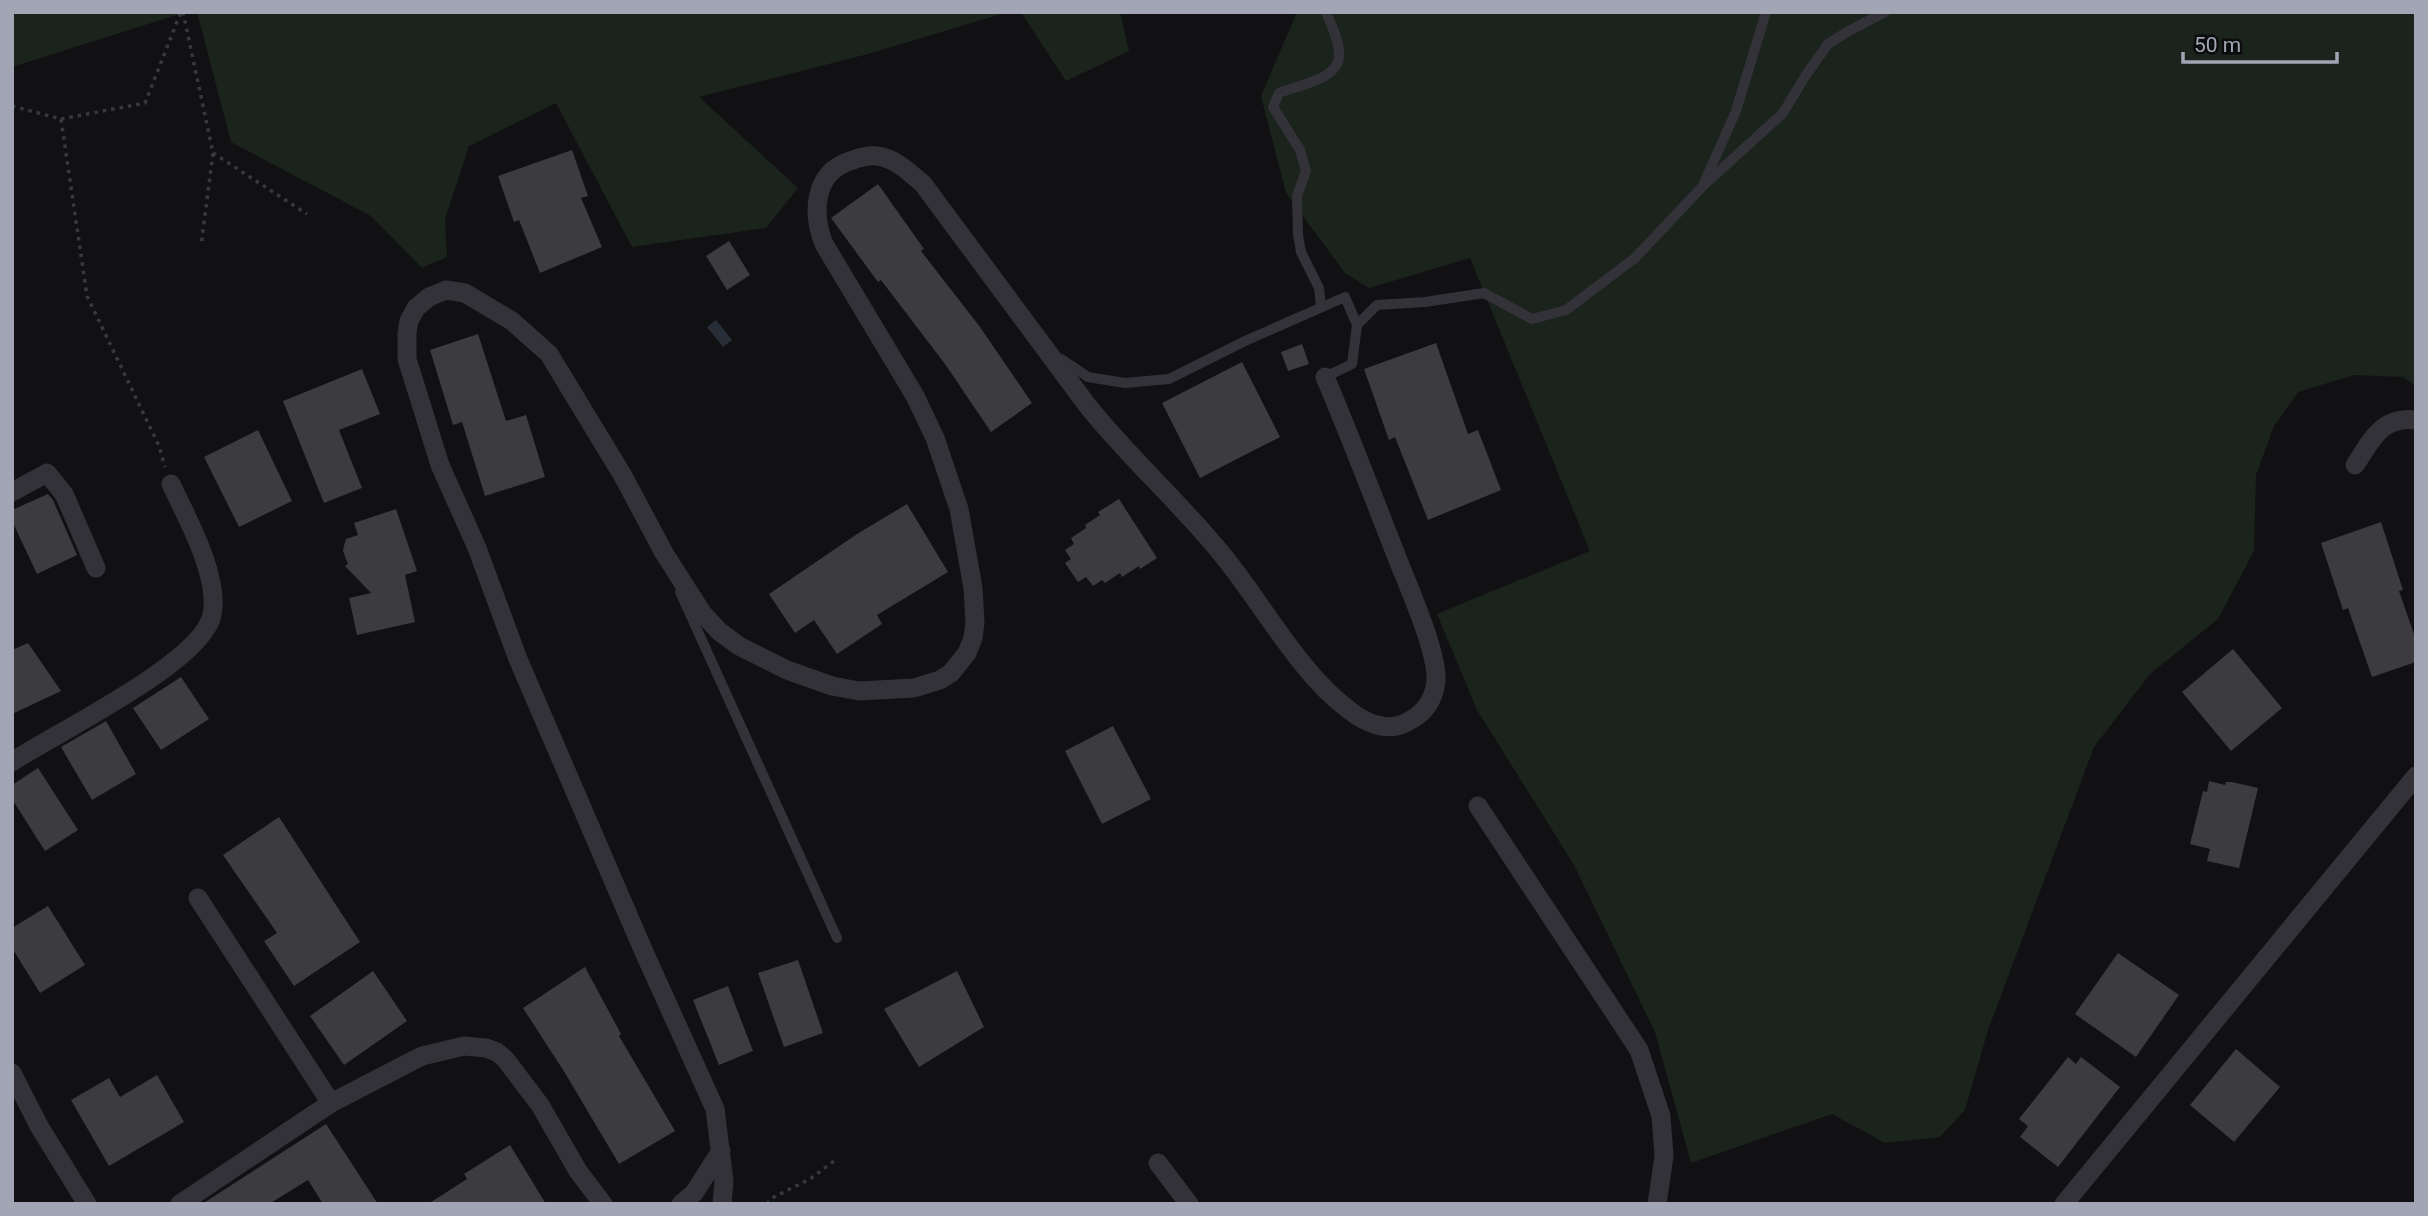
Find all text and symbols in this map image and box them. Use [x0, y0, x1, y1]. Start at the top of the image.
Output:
scale bar [2183, 21, 2337, 65]
text: 50 m [2194, 33, 2241, 57]

